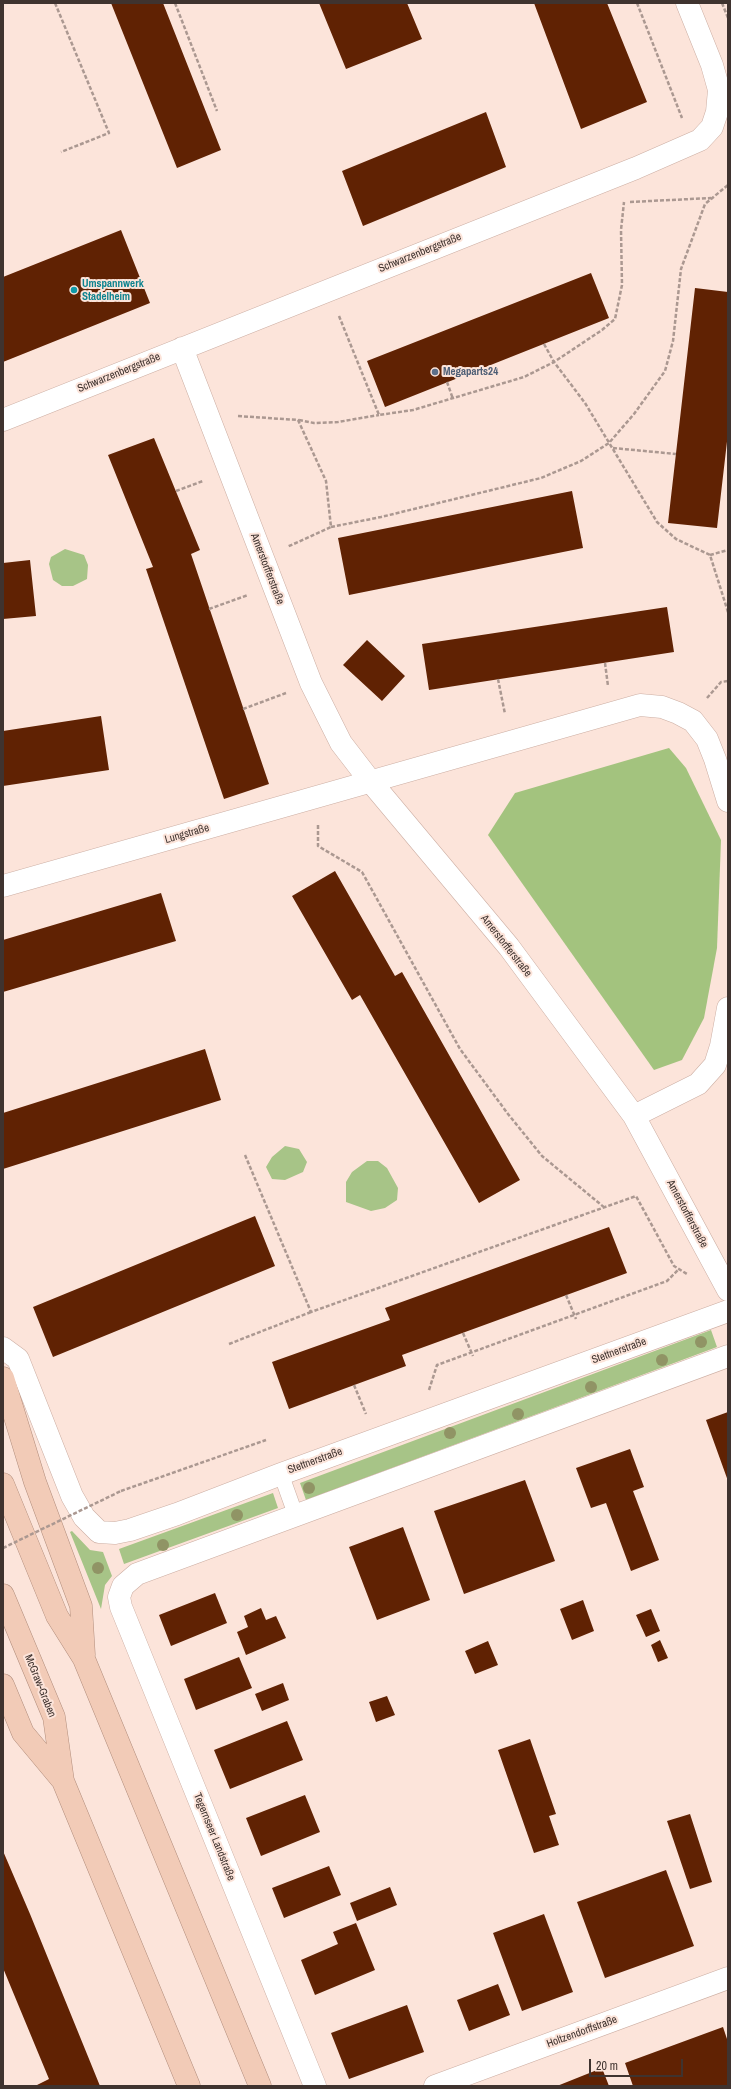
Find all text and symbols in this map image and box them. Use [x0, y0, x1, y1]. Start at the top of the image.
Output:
street label: Schwarzenbergstraße [377, 230, 463, 276]
place label: Umspannwerk Stadelheim [82, 277, 144, 303]
marker: Umspannwerk Stadelheim [69, 285, 79, 295]
street label: Schwarzenbergstraße [76, 350, 162, 396]
place label: Megaparts24 [443, 365, 498, 379]
marker: Megaparts24 [430, 367, 440, 377]
street label: Amerstorfferstraße [247, 532, 287, 606]
street label: Lungstraße [163, 821, 211, 847]
street label: Amerstorfferstraße [478, 912, 534, 980]
street label: Amerstorfferstraße [664, 1178, 710, 1250]
street label: Stettnerstraße [590, 1335, 648, 1367]
street label: Stettnerstraße [286, 1445, 344, 1477]
street label: McGraw-Graben [21, 1653, 59, 1719]
street label: Tegernseer Landstraße [190, 1791, 238, 1883]
street label: Holtzendorffstraße [545, 2013, 619, 2051]
scale bar [591, 2051, 685, 2077]
text: 20 m [596, 2058, 618, 2074]

